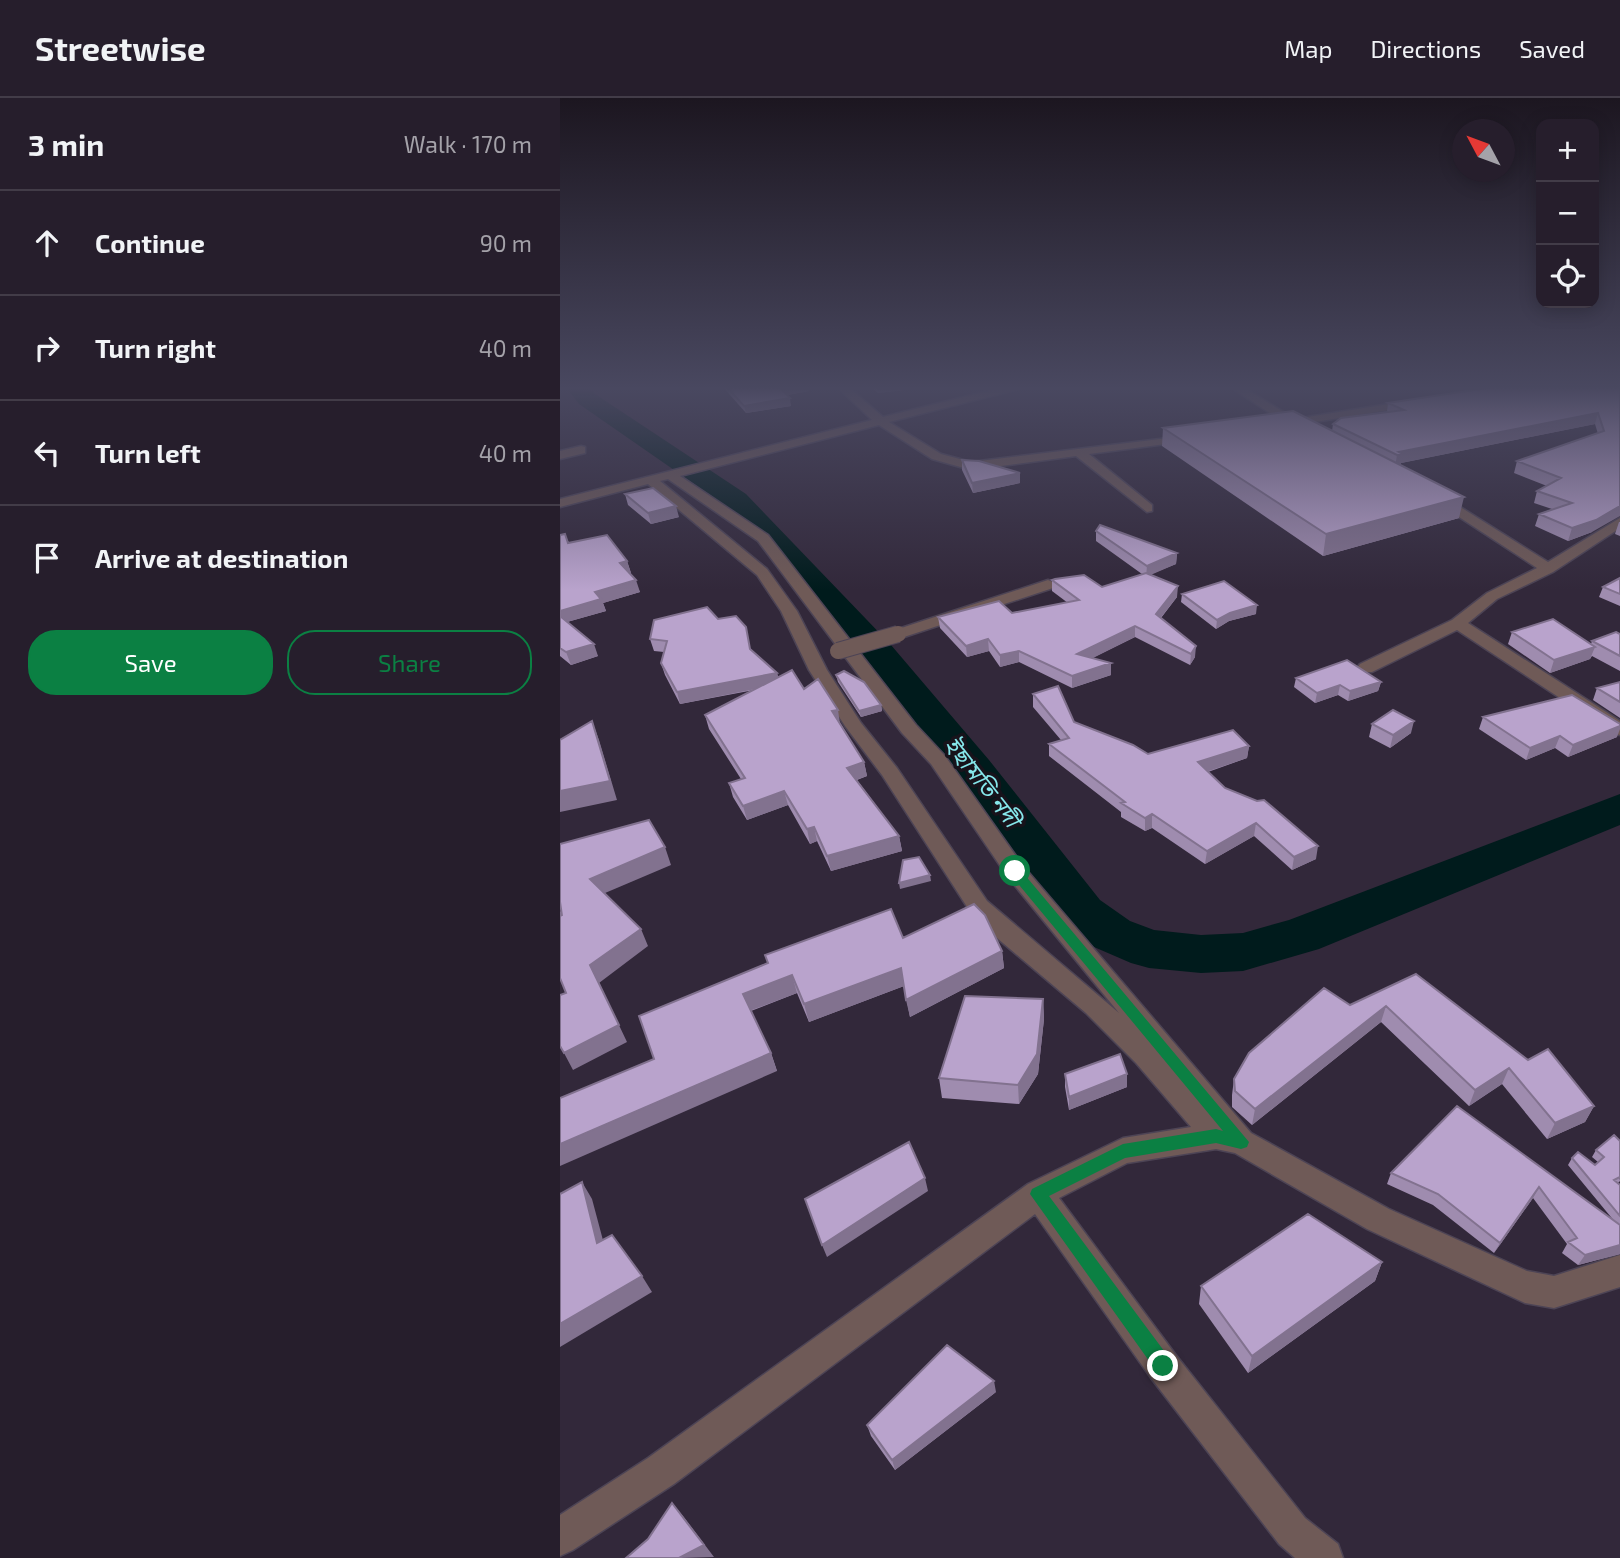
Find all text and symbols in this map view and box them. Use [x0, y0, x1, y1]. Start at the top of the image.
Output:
text: Streetwise [35, 28, 206, 68]
text: Map [1284, 34, 1332, 63]
text: Directions [1370, 34, 1481, 63]
text: Saved [1519, 34, 1585, 63]
north arrow [1452, 119, 1515, 182]
map controls [1536, 119, 1599, 308]
button: + [1536, 119, 1599, 182]
text: 3 min [28, 126, 104, 162]
text: Walk · 170 m [404, 130, 532, 158]
button: − [1536, 182, 1599, 245]
icon: ahead [28, 224, 66, 262]
text: Continue [95, 227, 205, 258]
text: 90 m [480, 229, 532, 257]
button: locate [1536, 245, 1599, 308]
icon: right [28, 329, 66, 367]
text: Turn right [95, 332, 216, 363]
text: 40 m [479, 334, 532, 362]
icon: left [28, 434, 66, 472]
text: Turn left [95, 437, 201, 468]
text: 40 m [479, 439, 532, 467]
icon: arrive [28, 539, 66, 577]
text: Arrive at destination [95, 542, 348, 573]
button: Save [28, 630, 273, 695]
button: Share [287, 630, 532, 695]
water label: ইছামতি নদী [939, 731, 1029, 835]
route start [999, 855, 1030, 886]
route end [1147, 1350, 1178, 1381]

